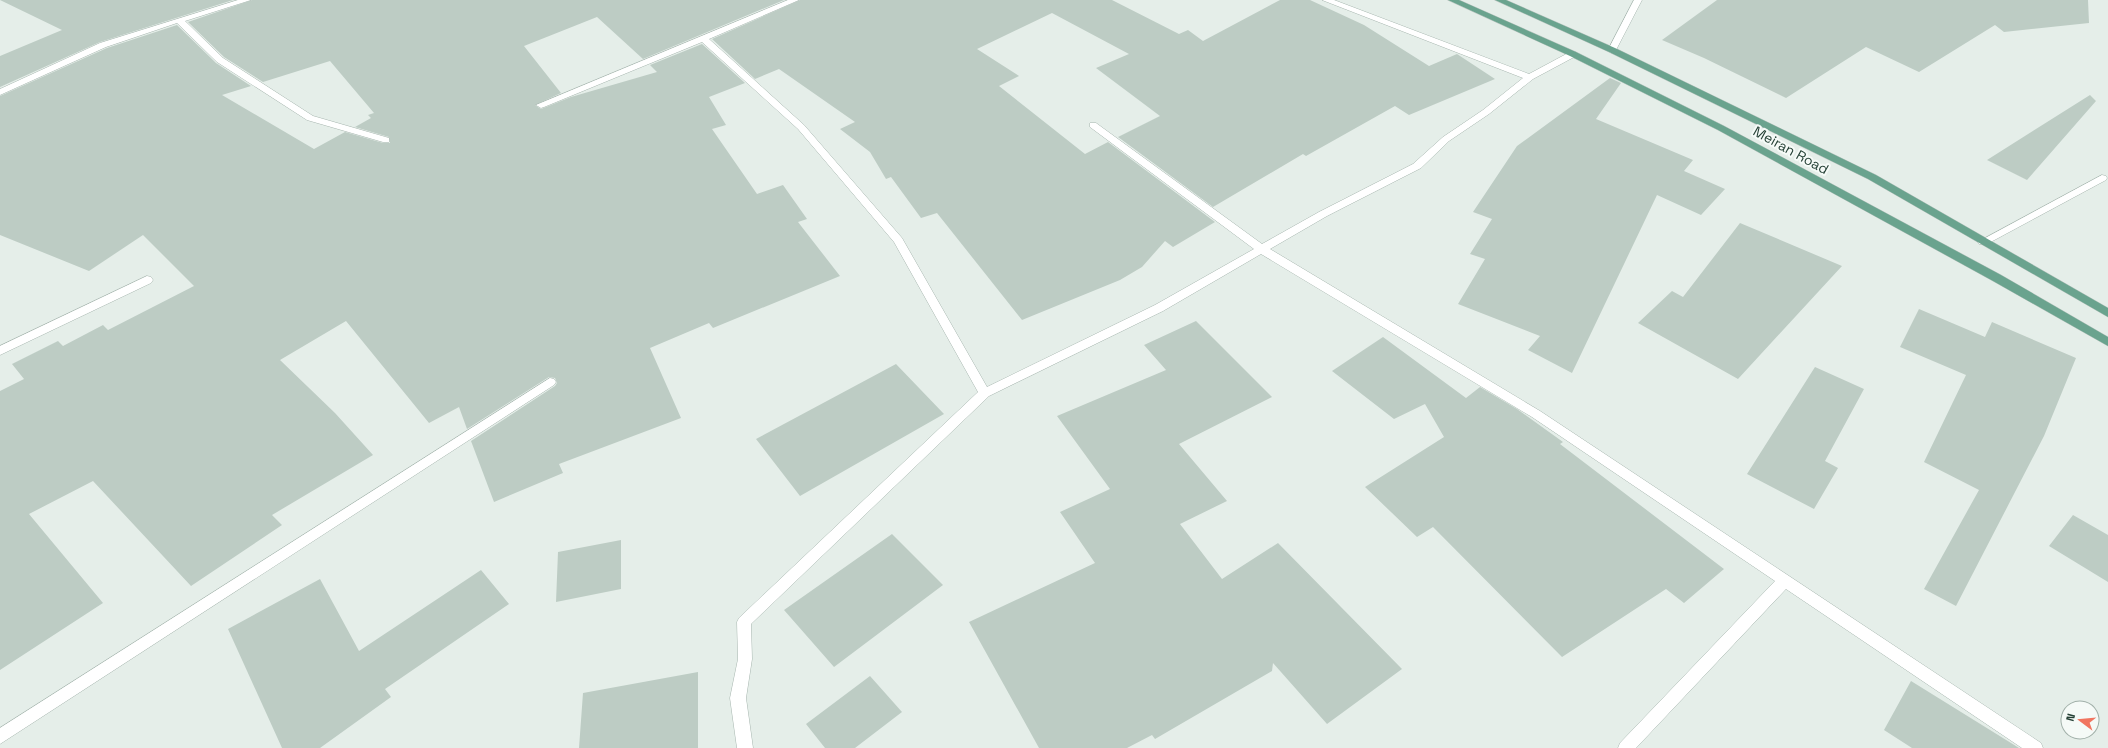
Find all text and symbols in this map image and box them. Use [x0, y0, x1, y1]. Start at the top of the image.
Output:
street label: Meiran Road [1750, 122, 1832, 178]
north arrow [2060, 700, 2100, 740]
text: N [2063, 712, 2078, 723]

